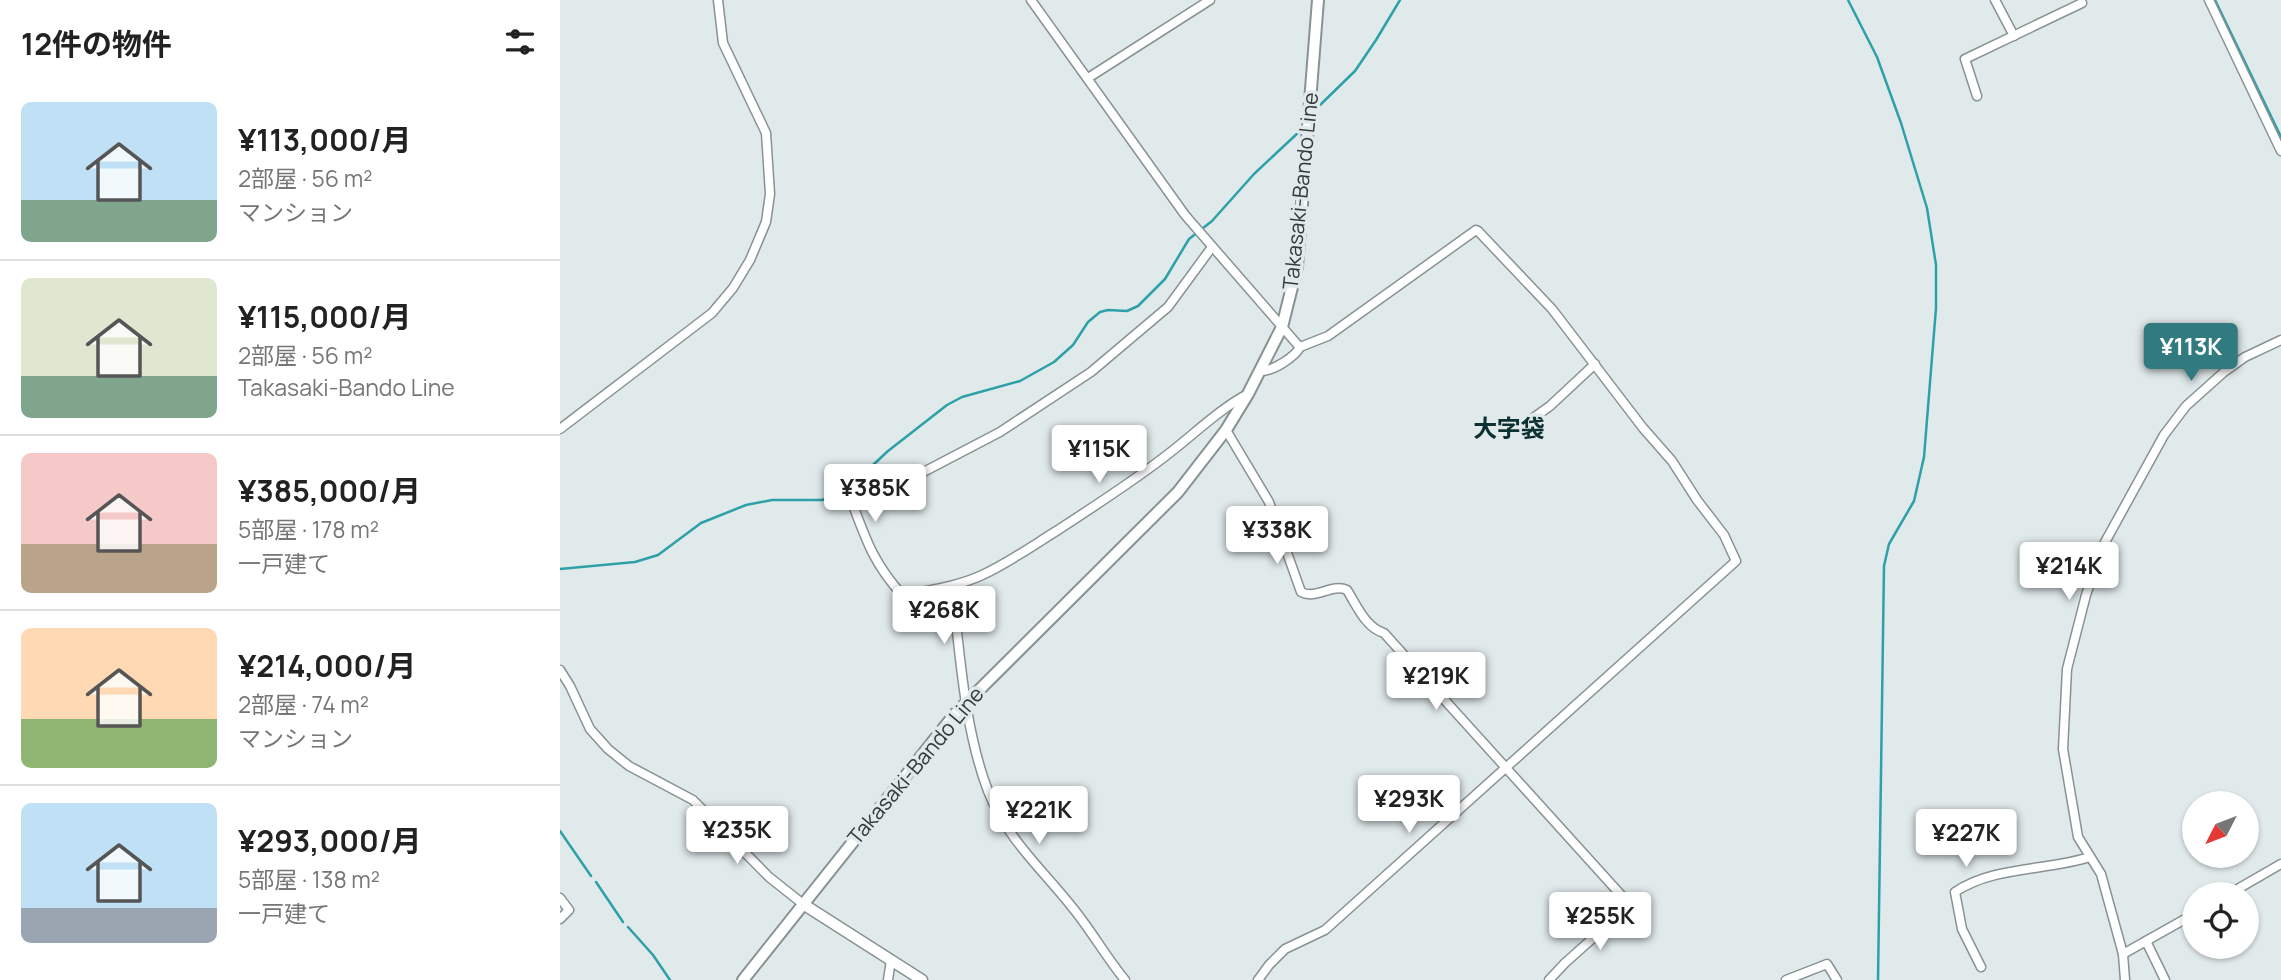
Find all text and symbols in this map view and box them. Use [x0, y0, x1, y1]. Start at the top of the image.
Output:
text: 12件の物件 [21, 23, 172, 64]
icon: filters [501, 23, 539, 61]
street label: Takasaki-Bando Line [1276, 91, 1324, 291]
text: ¥113,000/月 [238, 119, 411, 160]
icon: home [77, 130, 161, 214]
text: 2部屋 · 56 m² [238, 162, 372, 194]
text: マンション [238, 196, 353, 228]
text: ¥115,000/月 [238, 296, 412, 337]
icon: home [77, 306, 161, 390]
pin: ¥113K [2142, 324, 2240, 383]
text: ¥113K [2160, 330, 2222, 362]
text: 2部屋 · 56 m² [238, 339, 372, 371]
text: Takasaki-Bando Line [238, 371, 455, 403]
district label: 大字袋 [1473, 411, 1545, 444]
pin: ¥115K [1050, 426, 1148, 485]
text: ¥115K [1068, 432, 1130, 464]
pin: ¥385K [826, 464, 924, 524]
text: ¥385,000/月 [238, 470, 421, 511]
text: ¥385K [840, 471, 910, 503]
icon: home [77, 481, 161, 565]
pin: ¥338K [1228, 506, 1326, 566]
text: 5部屋 · 178 m² [238, 513, 379, 545]
text: ¥338K [1242, 513, 1312, 545]
pin: ¥214K [2020, 542, 2118, 602]
text: 一戸建て [238, 547, 330, 579]
text: ¥214K [2036, 549, 2102, 581]
pin: ¥268K [895, 586, 993, 646]
text: ¥268K [908, 593, 980, 625]
text: ¥214,000/月 [238, 645, 416, 686]
pin: ¥219K [1387, 652, 1485, 712]
icon: home [77, 656, 161, 740]
text: ¥219K [1402, 659, 1470, 691]
street label: Takasaki-Bando Line [841, 681, 990, 850]
text: 2部屋 · 74 m² [238, 688, 369, 720]
text: マンション [238, 722, 353, 754]
pin: ¥293K [1360, 776, 1458, 835]
text: ¥293K [1374, 782, 1444, 814]
pin: ¥221K [990, 786, 1088, 846]
north arrow [2182, 791, 2259, 868]
map controls [2182, 791, 2259, 959]
text: ¥221K [1006, 793, 1072, 825]
pin: ¥235K [688, 806, 786, 866]
pin: ¥227K [1917, 810, 2015, 869]
text: ¥235K [702, 813, 772, 845]
text: ¥227K [1932, 816, 2000, 848]
text: ¥293,000/月 [238, 820, 422, 861]
icon: home [77, 831, 161, 915]
text: 5部屋 · 138 m² [238, 863, 380, 895]
button: locate [2182, 882, 2259, 959]
pin: ¥255K [1551, 892, 1649, 952]
text: 一戸建て [238, 897, 330, 929]
text: ¥255K [1565, 899, 1635, 931]

